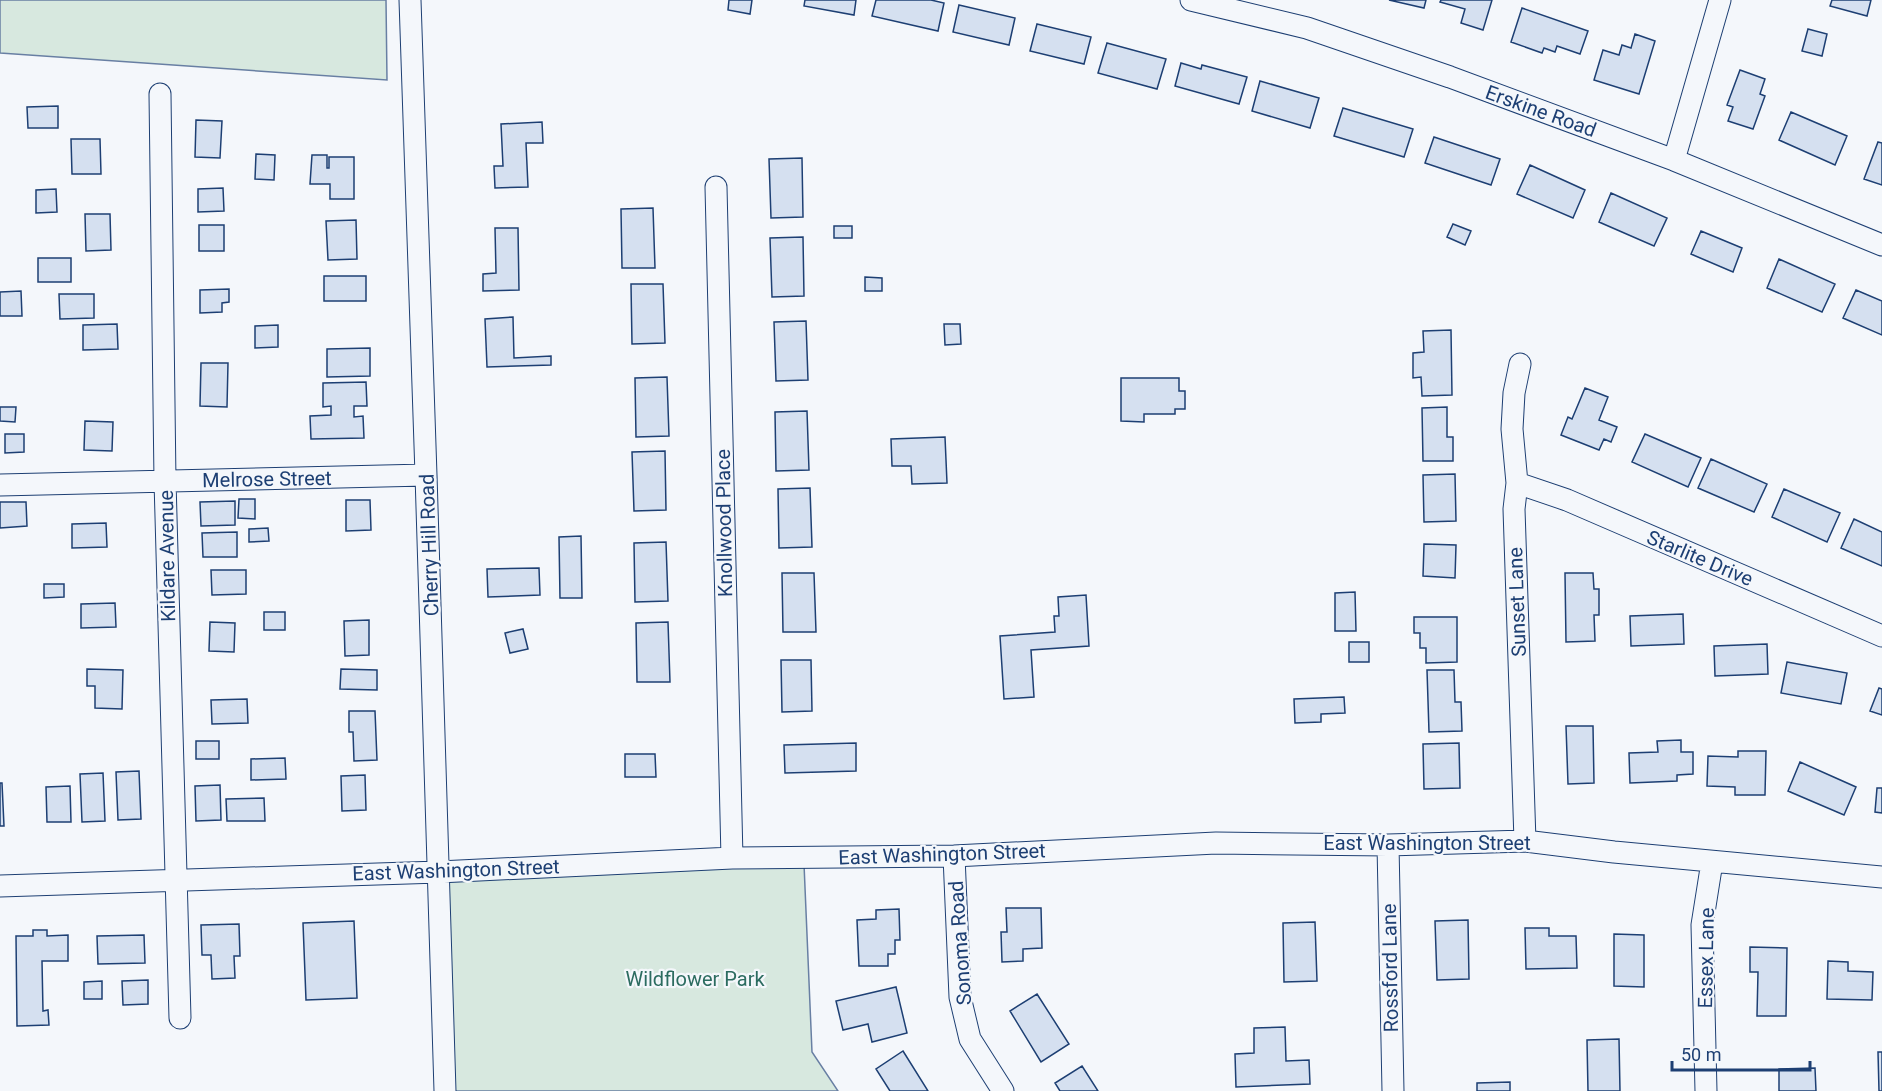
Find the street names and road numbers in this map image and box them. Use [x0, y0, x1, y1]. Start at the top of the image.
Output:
street label: Erskine Road [1482, 80, 1600, 142]
street label: Knollwood Place [711, 449, 737, 597]
street label: Melrose Street [202, 466, 332, 492]
street label: Cherry Hill Road [415, 473, 443, 617]
street label: Kildare Avenue [154, 490, 180, 622]
street label: Starlite Drive [1643, 525, 1757, 591]
street label: Sunset Lane [1503, 547, 1531, 657]
street label: East Washington Street [1323, 831, 1531, 855]
street label: East Washington Street [838, 838, 1046, 870]
street label: East Washington Street [352, 854, 560, 886]
street label: Sonoma Road [944, 880, 976, 1006]
street label: Rossford Lane [1377, 903, 1403, 1033]
street label: Essex Lane [1693, 907, 1719, 1009]

